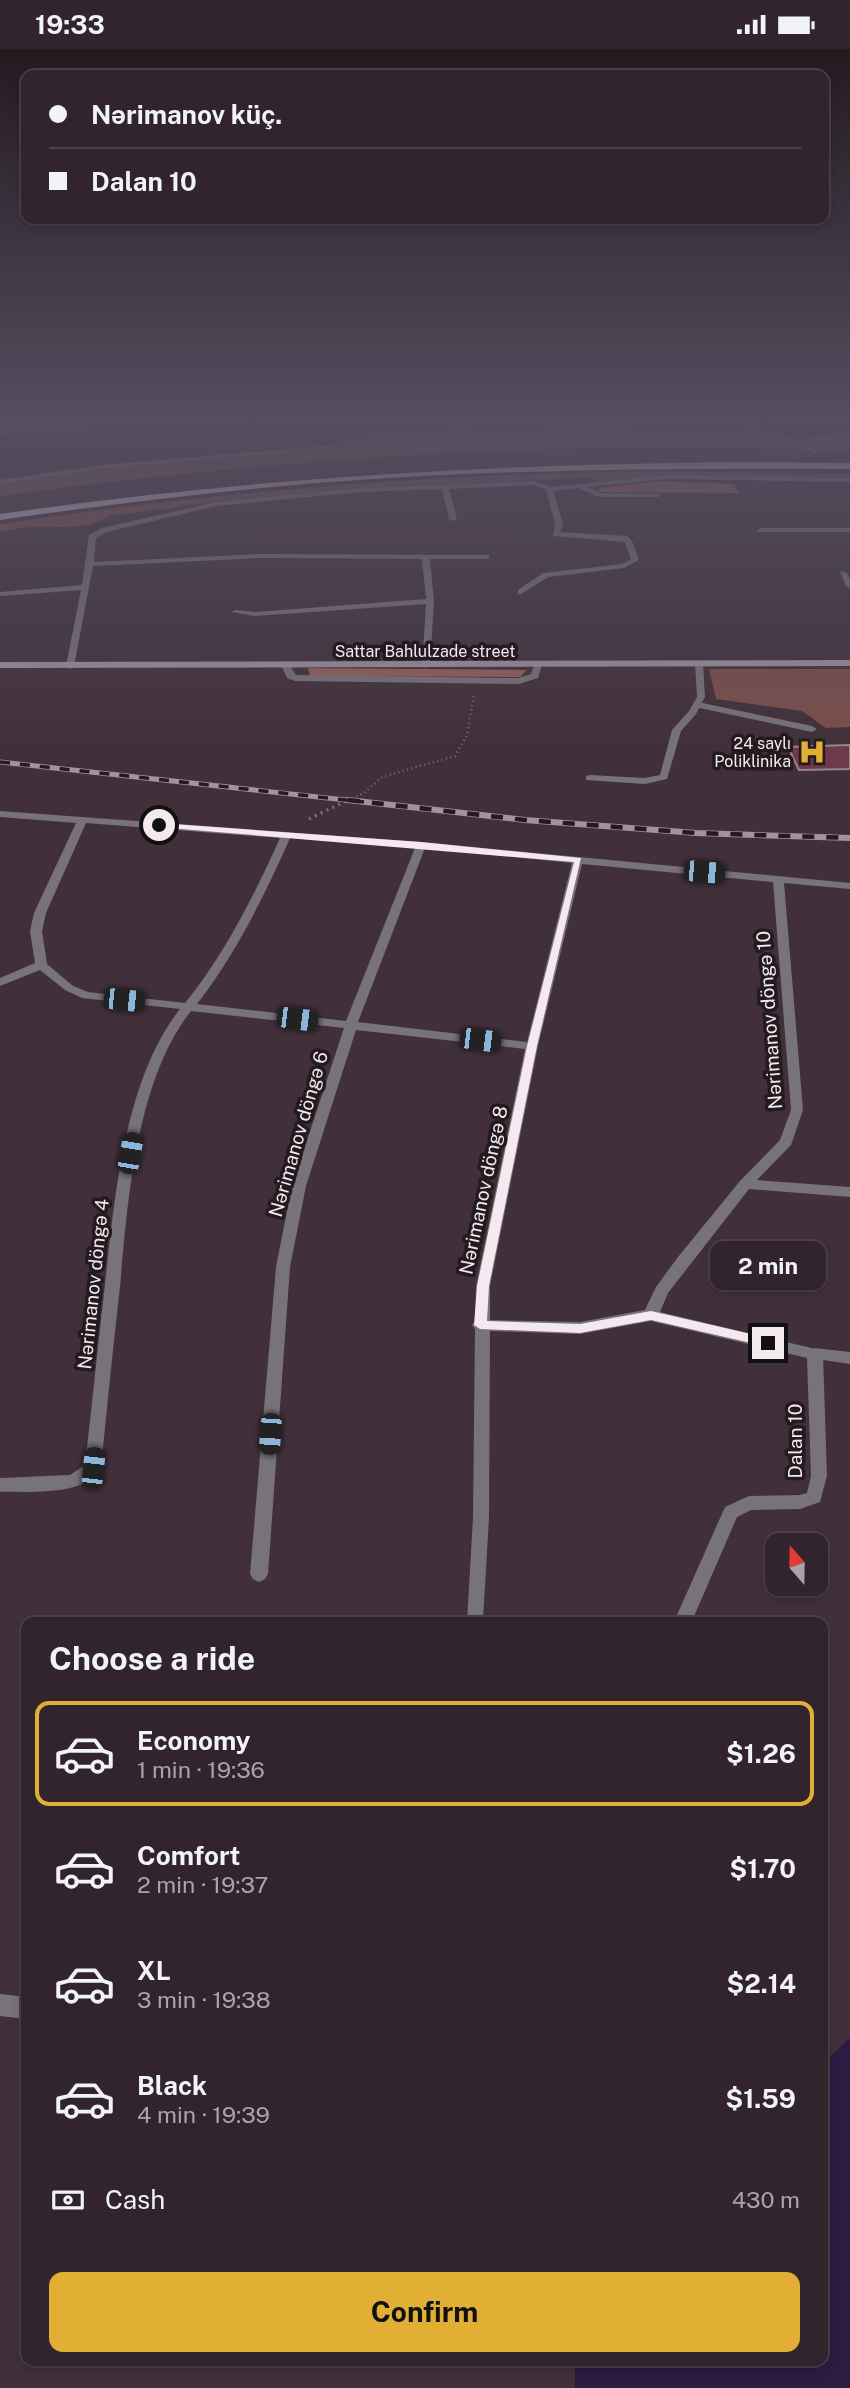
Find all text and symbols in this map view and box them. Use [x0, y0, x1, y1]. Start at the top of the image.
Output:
text: 19:33 [35, 9, 105, 40]
text: Nərimanov küç. [91, 99, 282, 130]
text: Dalan 10 [91, 166, 197, 197]
street label: Sattar Bahlulzade street [335, 642, 515, 661]
place label: 24 saylı Poliklinika [714, 734, 791, 771]
hospital icon: 24 saylı Poliklinika [797, 737, 827, 767]
route start [143, 809, 175, 841]
car [683, 860, 726, 884]
street label: Nərimanov döngə 10 [752, 930, 786, 1110]
car [103, 987, 146, 1013]
car [275, 1006, 320, 1032]
car [458, 1027, 503, 1053]
street label: Nərimanov döngə 6 [264, 1049, 332, 1219]
street label: Nərimanov döngə 8 [454, 1104, 512, 1276]
car [117, 1130, 144, 1176]
street label: Nərimanov döngə 4 [73, 1198, 113, 1370]
callout: 2 min [710, 1241, 826, 1291]
text: 2 min [738, 1252, 798, 1279]
route end [752, 1327, 784, 1359]
street label: Dalan 10 [784, 1404, 806, 1478]
car [259, 1412, 282, 1456]
car [81, 1446, 106, 1490]
north arrow [765, 1533, 828, 1596]
map controls [765, 1533, 828, 1596]
text: Choose a ride [49, 1640, 255, 1677]
icon: car [53, 1722, 116, 1785]
text: Economy [137, 1725, 250, 1756]
text: $1.26 [726, 1738, 796, 1769]
text: 1 min · 19:36 [137, 1756, 265, 1783]
icon: car [53, 1837, 116, 1900]
text: Comfort [137, 1840, 240, 1871]
text: $1.70 [730, 1853, 796, 1884]
text: 2 min · 19:37 [137, 1871, 268, 1898]
icon: car [53, 1952, 116, 2015]
text: XL [137, 1955, 171, 1986]
text: $2.14 [727, 1968, 796, 1999]
text: 3 min · 19:38 [137, 1986, 271, 2013]
icon: car [53, 2067, 116, 2130]
text: Black [137, 2070, 207, 2101]
text: $1.59 [725, 2083, 796, 2114]
text: 4 min · 19:39 [137, 2101, 270, 2128]
icon: cash [49, 2181, 87, 2219]
text: Cash [105, 2184, 165, 2215]
text: 430 m [732, 2186, 800, 2213]
button: Confirm [49, 2272, 800, 2352]

